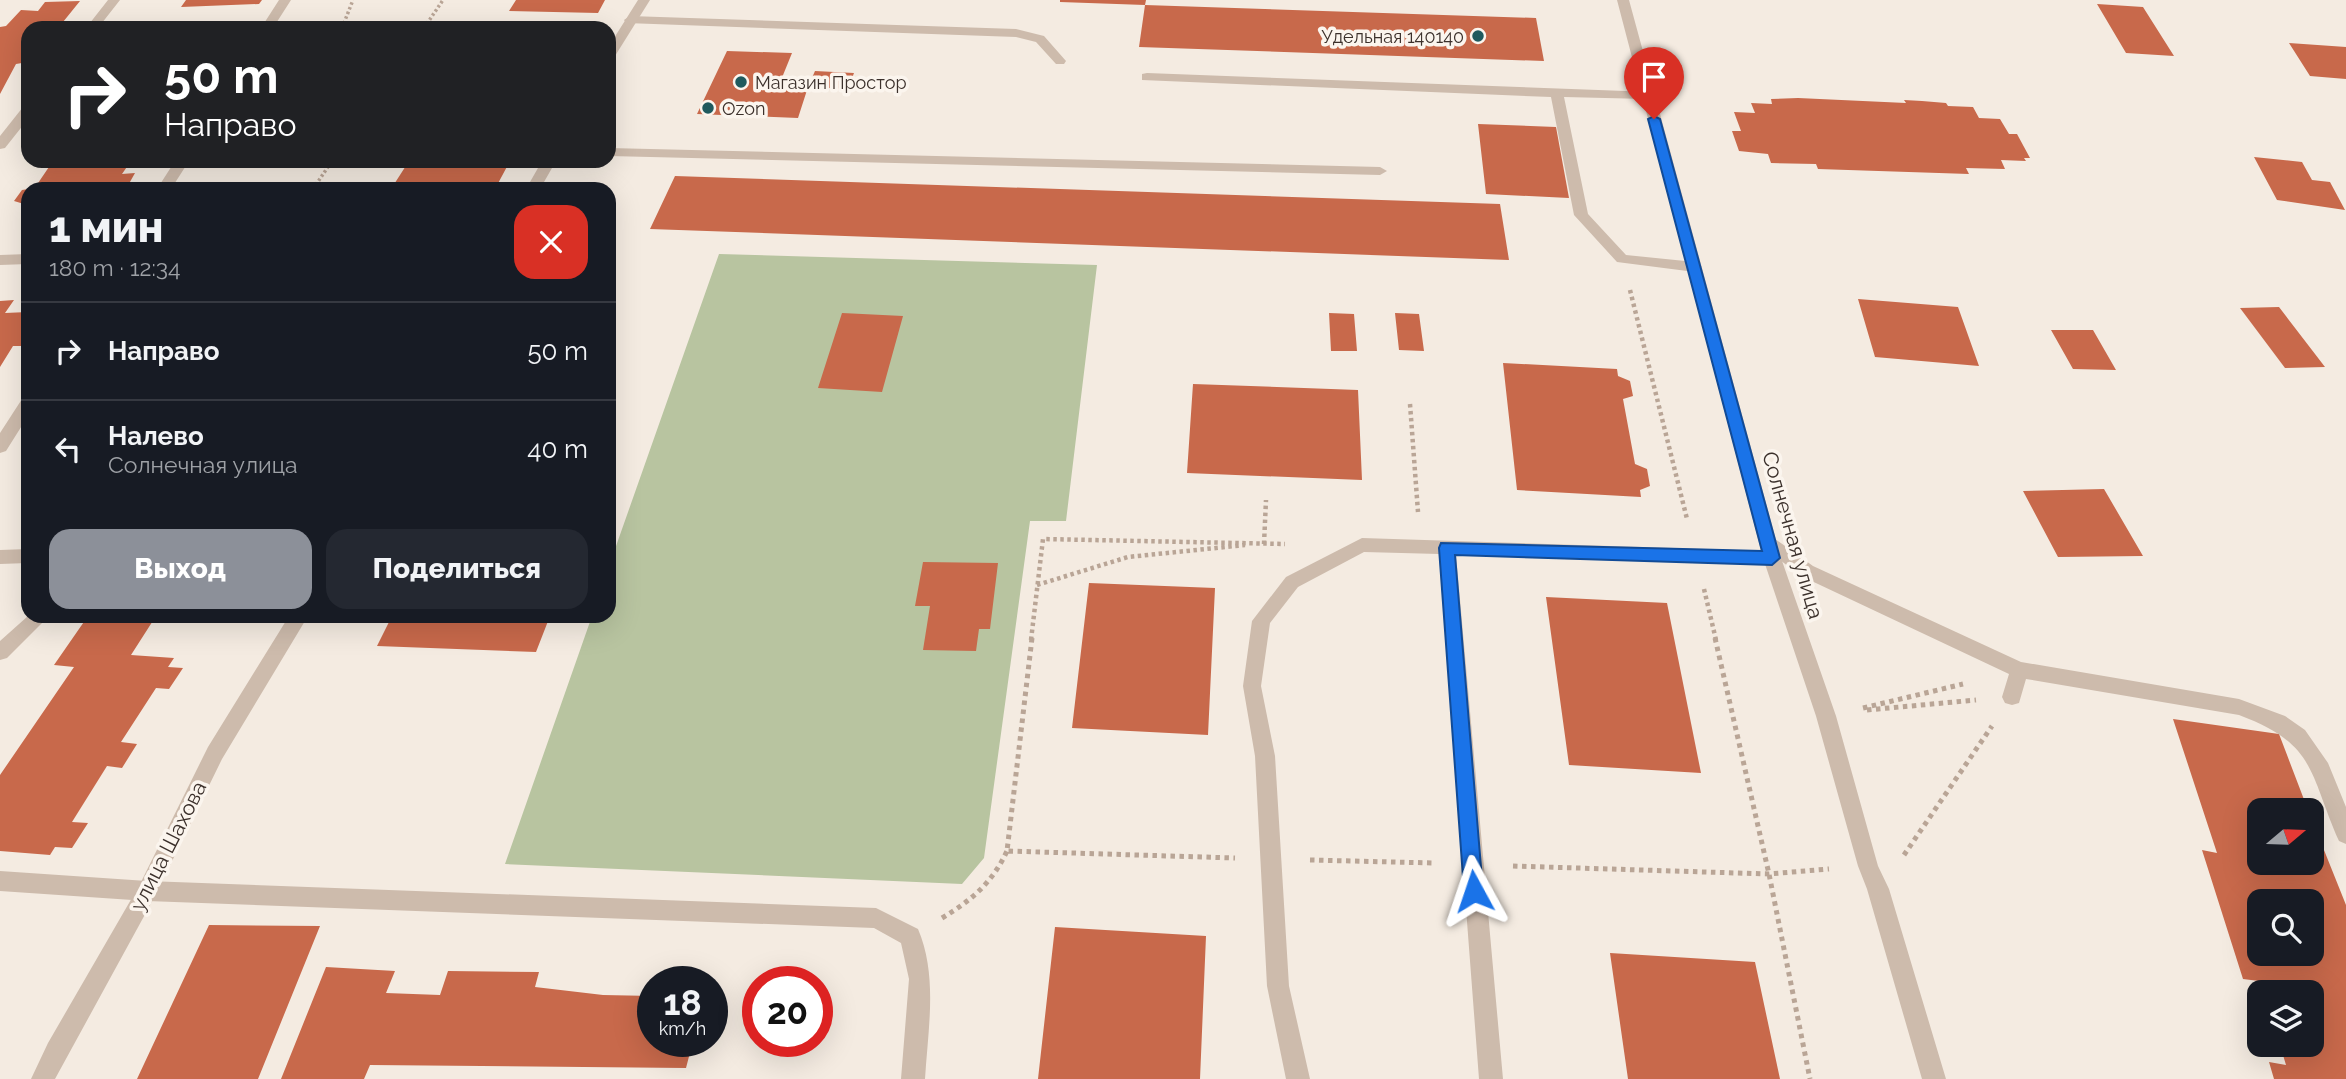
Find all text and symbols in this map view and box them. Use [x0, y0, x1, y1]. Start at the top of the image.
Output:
place label: Удельная 140140 [1322, 26, 1464, 47]
marker: Удельная 140140 [1470, 28, 1486, 44]
text: 50 m [164, 47, 279, 104]
pin [1624, 47, 1684, 119]
icon: right [49, 49, 140, 140]
icon: arrive [1635, 58, 1673, 96]
place label: Магазин Простор [755, 72, 907, 93]
marker: Магазин Простор [733, 74, 749, 90]
place label: Ozon [722, 98, 765, 119]
marker: Ozon [700, 100, 716, 116]
text: Направо [164, 106, 296, 143]
text: 1 мин [49, 203, 163, 252]
button: close [514, 205, 588, 279]
text: 180 m · 12:34 [49, 254, 181, 281]
icon: right [49, 332, 87, 370]
text: Направо [108, 336, 219, 366]
text: 50 m [527, 336, 588, 366]
text: Налево [108, 421, 204, 451]
icon: left [49, 430, 87, 468]
text: 40 m [527, 434, 588, 464]
street label: Солнечная улица [1757, 448, 1829, 622]
text: Солнечная улица [108, 451, 298, 478]
button: Выход [49, 529, 312, 609]
button: Поделиться [326, 529, 588, 609]
street label: улица Шахова [125, 777, 211, 915]
north arrow [2247, 798, 2324, 875]
map controls [2247, 798, 2324, 1057]
position arrow [1437, 854, 1511, 928]
button: search [2247, 889, 2324, 966]
speed limit sign: 20 [742, 966, 833, 1057]
button: layers [2247, 980, 2324, 1057]
text: 18 [663, 982, 702, 1023]
text: km/h [659, 1018, 706, 1039]

